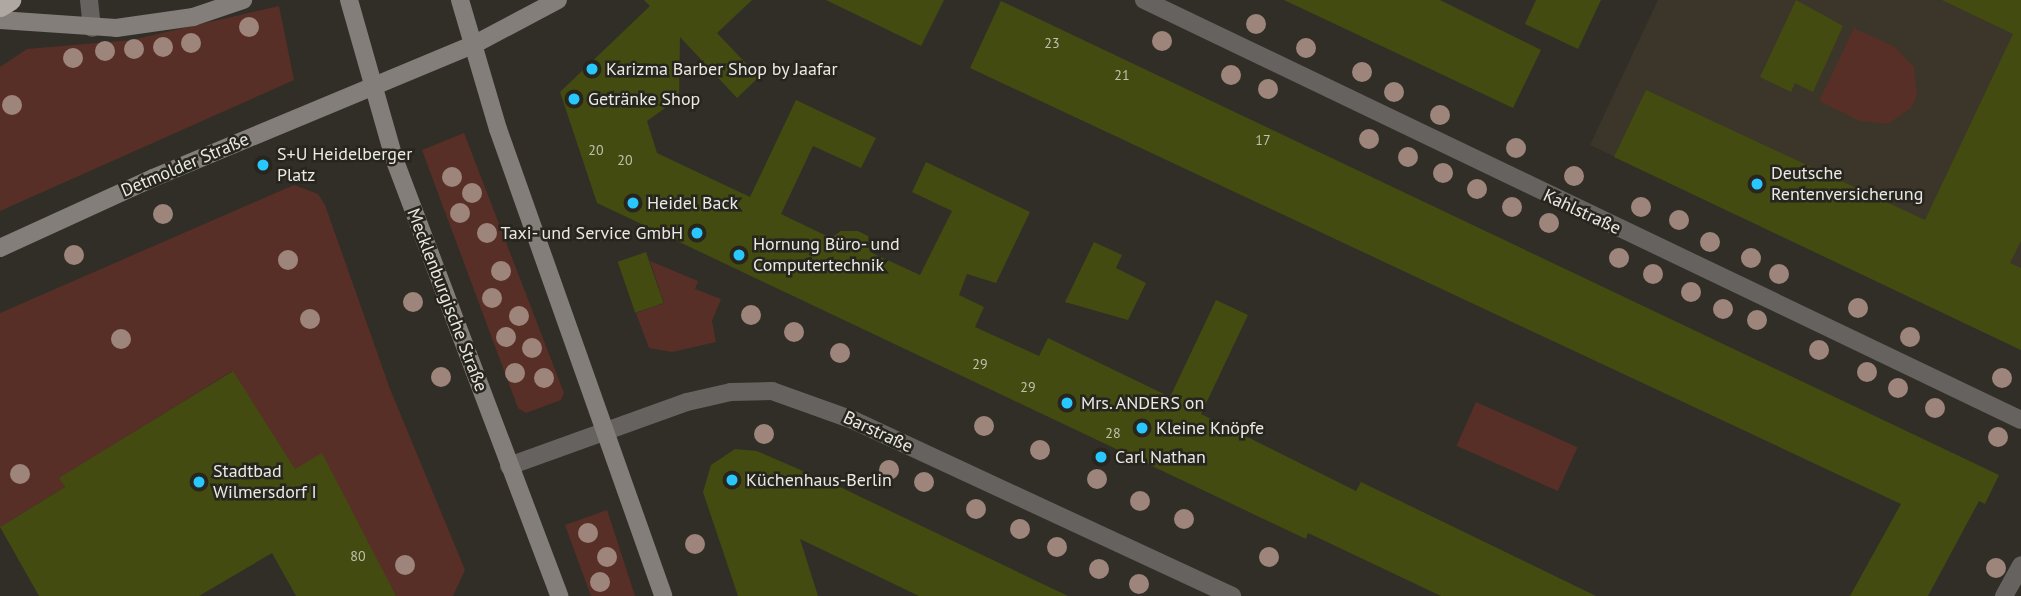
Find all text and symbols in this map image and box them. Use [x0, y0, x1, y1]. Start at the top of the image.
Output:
house number: 23 [1044, 35, 1060, 51]
place label: Karizma Barber Shop by Jaafar [606, 58, 838, 80]
marker: Karizma Barber Shop by Jaafar [584, 61, 600, 77]
house number: 21 [1114, 67, 1130, 83]
place label: Getränke Shop [588, 88, 700, 110]
marker: Getränke Shop [566, 91, 582, 107]
street label: Detmolder Straße [118, 128, 252, 202]
house number: 17 [1255, 132, 1271, 148]
house number: 20 [588, 142, 604, 158]
place label: S+U Heidelberger Platz [277, 144, 412, 186]
house number: 20 [617, 152, 633, 168]
marker: S+U Heidelberger Platz [255, 157, 271, 173]
place label: Deutsche Rentenversicherung [1771, 163, 1923, 206]
marker: Deutsche Rentenversicherung [1749, 176, 1765, 192]
street label: Kahlstraße [1540, 185, 1624, 239]
place label: Heidel Back [647, 192, 738, 214]
marker: Heidel Back [625, 195, 641, 211]
street label: Mecklenburgische Straße [402, 205, 492, 395]
place label: Taxi- und Service GmbH [499, 222, 683, 244]
marker: Taxi- und Service GmbH [689, 225, 705, 241]
place label: Hornung Büro- und Computertechnik [753, 234, 901, 276]
marker: Hornung Büro- und Computertechnik [731, 247, 747, 263]
house number: 29 [972, 356, 988, 372]
house number: 29 [1020, 379, 1036, 395]
place label: Mrs. ANDERS on [1081, 392, 1206, 414]
marker: Mrs. ANDERS on [1059, 395, 1075, 411]
street label: Barstraße [840, 407, 916, 457]
place label: Kleine Knöpfe [1156, 417, 1264, 439]
marker: Kleine Knöpfe [1134, 420, 1150, 436]
house number: 28 [1105, 425, 1121, 441]
place label: Carl Nathan [1115, 446, 1206, 468]
marker: Carl Nathan [1093, 449, 1109, 465]
place label: Stadtbad Wilmersdorf I [213, 461, 317, 504]
place label: Küchenhaus-Berlin [746, 469, 892, 491]
marker: Küchenhaus-Berlin [724, 472, 740, 488]
marker: Stadtbad Wilmersdorf I [191, 474, 207, 490]
house number: 80 [350, 548, 366, 564]

